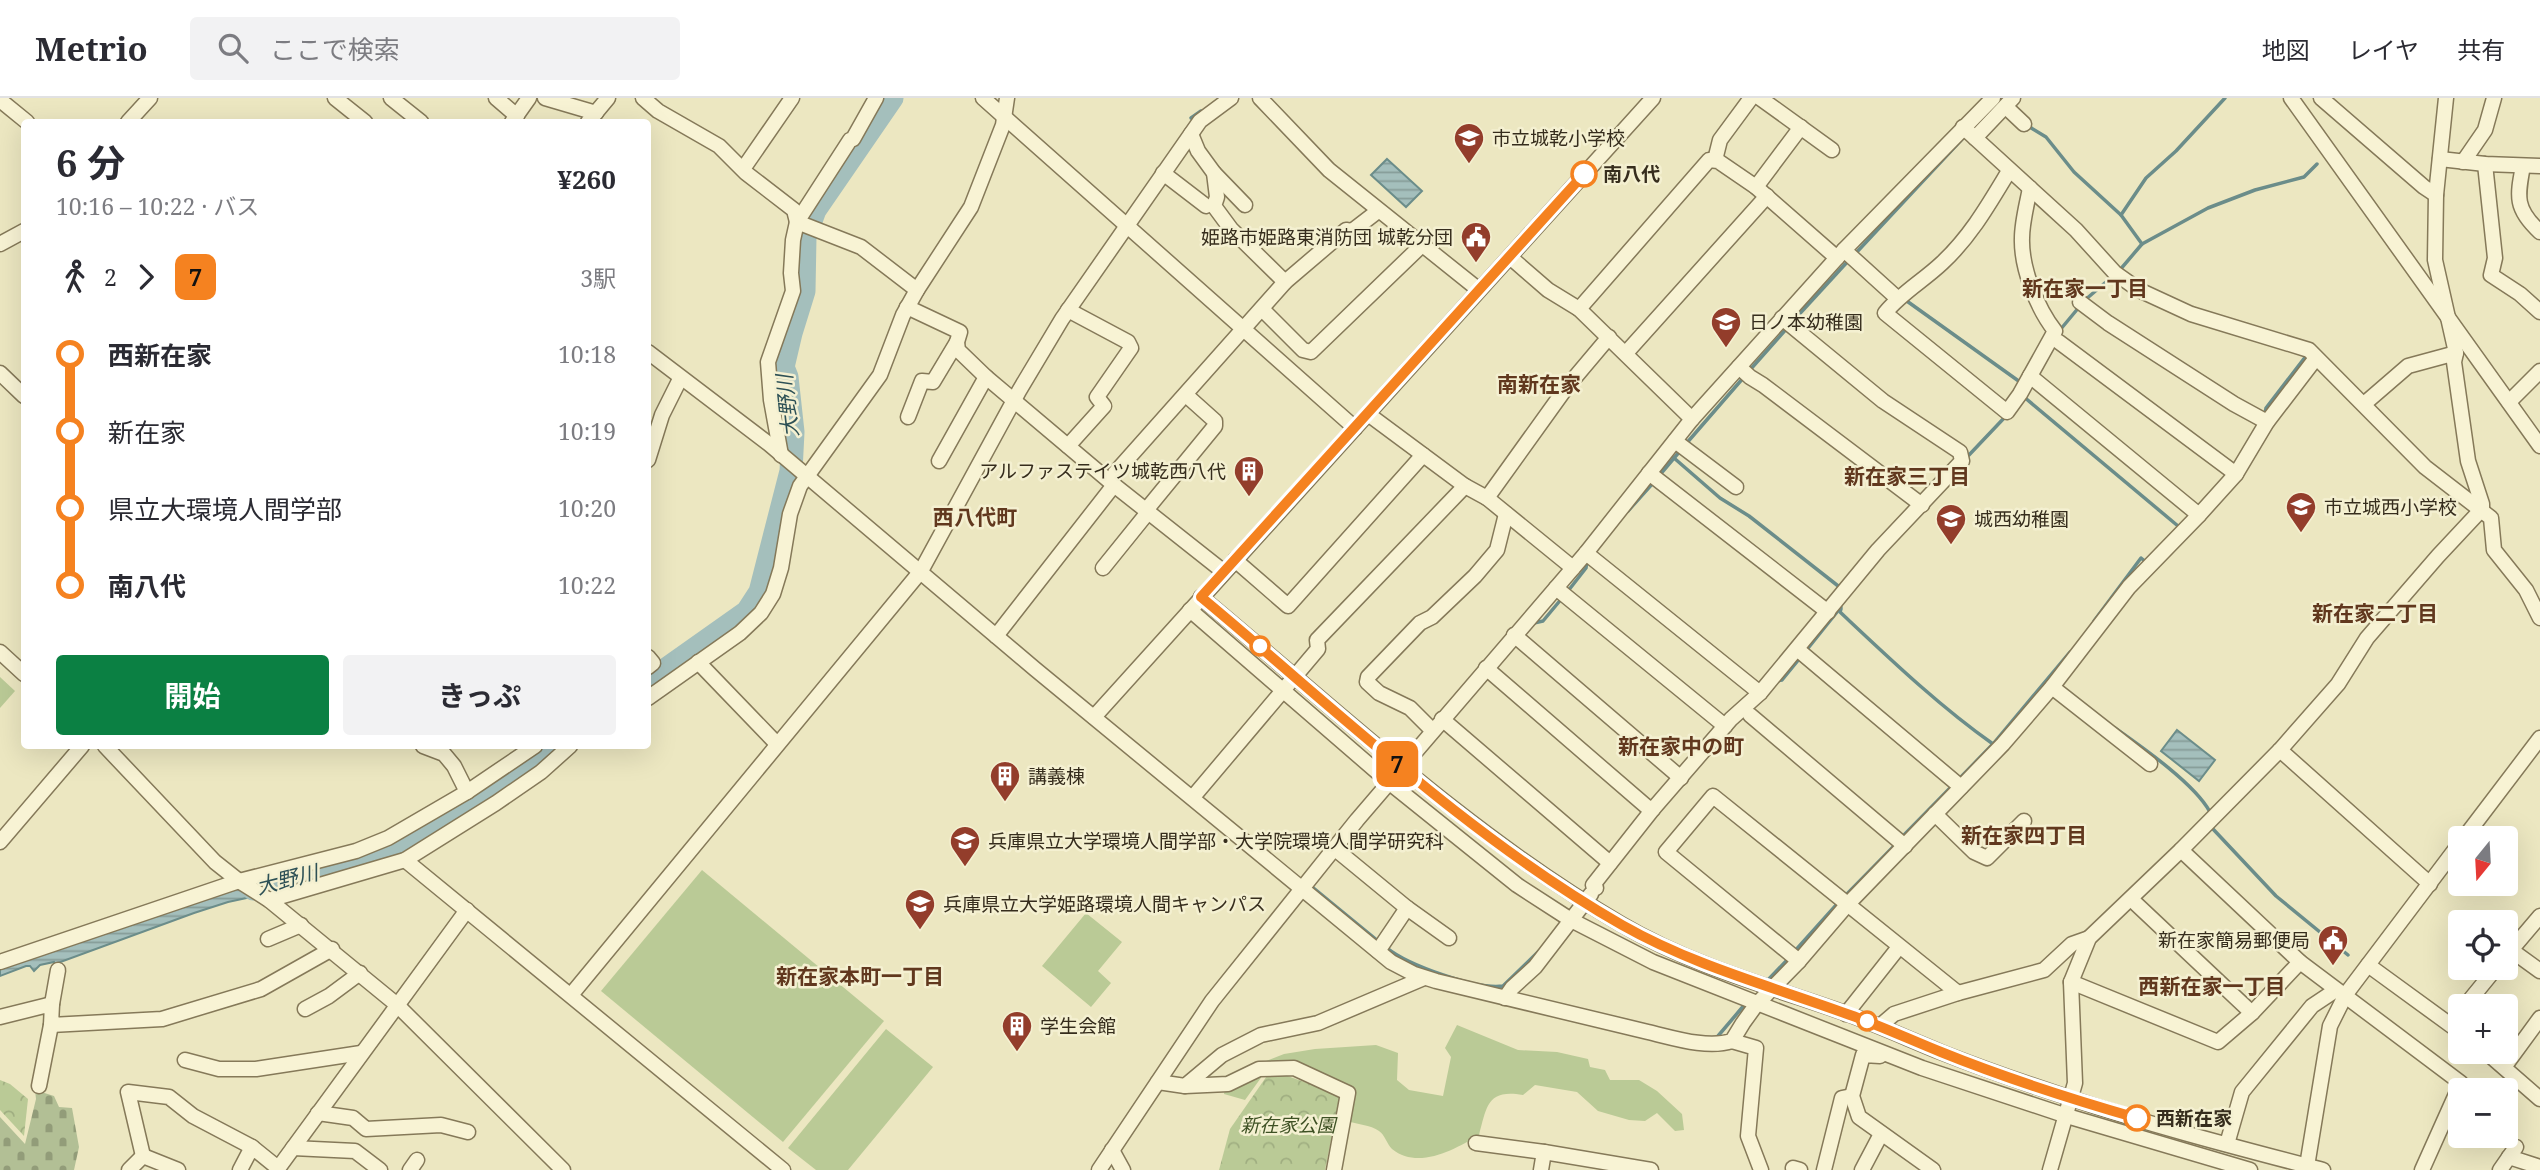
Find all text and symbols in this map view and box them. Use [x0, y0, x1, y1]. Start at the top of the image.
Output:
search box [190, 17, 680, 80]
text: Metrio [35, 26, 148, 71]
icon: search [214, 29, 252, 67]
text: ここで検索 [270, 31, 400, 67]
text: 地図 [2262, 33, 2310, 66]
text: レイヤ [2348, 33, 2419, 66]
text: 共有 [2457, 33, 2505, 66]
school or university icon: 市立城乾小学校 [1452, 121, 1486, 165]
place label: 市立城乾小学校 [1492, 125, 1625, 151]
text: 6 分 [56, 136, 125, 188]
text: ¥260 [557, 161, 616, 197]
marker: 南八代 [1571, 161, 1597, 187]
place label: 南八代 [1603, 161, 1660, 187]
text: 10:16 – 10:22 · バス [56, 190, 259, 222]
public building icon: 姫路市姫路東消防団 城乾分団 [1459, 220, 1493, 264]
place label: 姫路市姫路東消防団 城乾分団 [1201, 224, 1453, 250]
icon: walk [56, 258, 94, 296]
icon: forward [127, 258, 165, 296]
text: 7 [189, 260, 202, 293]
text: 2 [104, 261, 117, 293]
text: 3駅 [580, 262, 616, 294]
district label: 新在家一丁目 [2022, 274, 2148, 302]
school or university icon: 日ノ本幼稚園 [1709, 305, 1743, 349]
place label: 日ノ本幼稚園 [1749, 309, 1863, 335]
text: 西新在家 [108, 337, 212, 373]
text: 10:18 [558, 338, 616, 370]
district label: 南新在家 [1497, 370, 1581, 398]
water label: 大野川 [770, 371, 804, 439]
text: 新在家 [108, 414, 186, 450]
text: 10:19 [558, 415, 616, 447]
building icon: アルファステイツ城乾西八代 [1232, 454, 1266, 498]
place label: アルファステイツ城乾西八代 [979, 458, 1226, 484]
district label: 新在家三丁目 [1844, 462, 1970, 490]
school or university icon: 市立城西小学校 [2284, 490, 2318, 534]
text: 県立大環境人間学部 [108, 491, 342, 527]
text: 10:20 [558, 492, 616, 524]
place label: 市立城西小学校 [2324, 494, 2457, 520]
school or university icon: 城西幼稚園 [1934, 502, 1968, 546]
district label: 西八代町 [933, 503, 1017, 531]
place label: 城西幼稚園 [1974, 506, 2069, 532]
text: 南八代 [108, 568, 186, 604]
text: 10:22 [558, 569, 616, 601]
district label: 新在家二丁目 [2312, 599, 2438, 627]
unlabelled marker [1250, 636, 1270, 656]
button: 開始 [56, 655, 329, 735]
button: きっぷ [343, 655, 616, 735]
district label: 新在家中の町 [1618, 732, 1744, 760]
line badge: 7 [1374, 741, 1420, 787]
text: 7 [1390, 747, 1404, 780]
building icon: 講義棟 [988, 759, 1022, 803]
place label: 講義棟 [1028, 763, 1085, 789]
district label: 新在家四丁目 [1961, 821, 2087, 849]
school or university icon: 兵庫県立大学環境人間学部・大学院環境人間学研究科 [948, 824, 982, 868]
north arrow [2448, 826, 2518, 896]
map controls [2448, 826, 2518, 1148]
place label: 兵庫県立大学環境人間学部・大学院環境人間学研究科 [988, 828, 1444, 854]
water label: 大野川 [253, 857, 323, 900]
school or university icon: 兵庫県立大学姫路環境人間キャンパス [903, 887, 937, 931]
place label: 兵庫県立大学姫路環境人間キャンパス [943, 891, 1266, 917]
button: locate [2448, 910, 2518, 980]
public building icon: 新在家簡易郵便局 [2316, 923, 2350, 967]
place label: 新在家簡易郵便局 [2158, 927, 2310, 953]
district label: 新在家本町一丁目 [776, 962, 944, 990]
district label: 西新在家一丁目 [2139, 972, 2286, 1000]
button: + [2448, 994, 2518, 1064]
building icon: 学生会館 [1000, 1009, 1034, 1053]
unlabelled marker [1857, 1011, 1877, 1031]
place label: 学生会館 [1040, 1013, 1116, 1039]
button: − [2448, 1078, 2518, 1148]
marker: 西新在家 [2124, 1105, 2150, 1131]
place label: 西新在家 [2156, 1105, 2232, 1131]
park label: 新在家公園 [1240, 1112, 1338, 1138]

